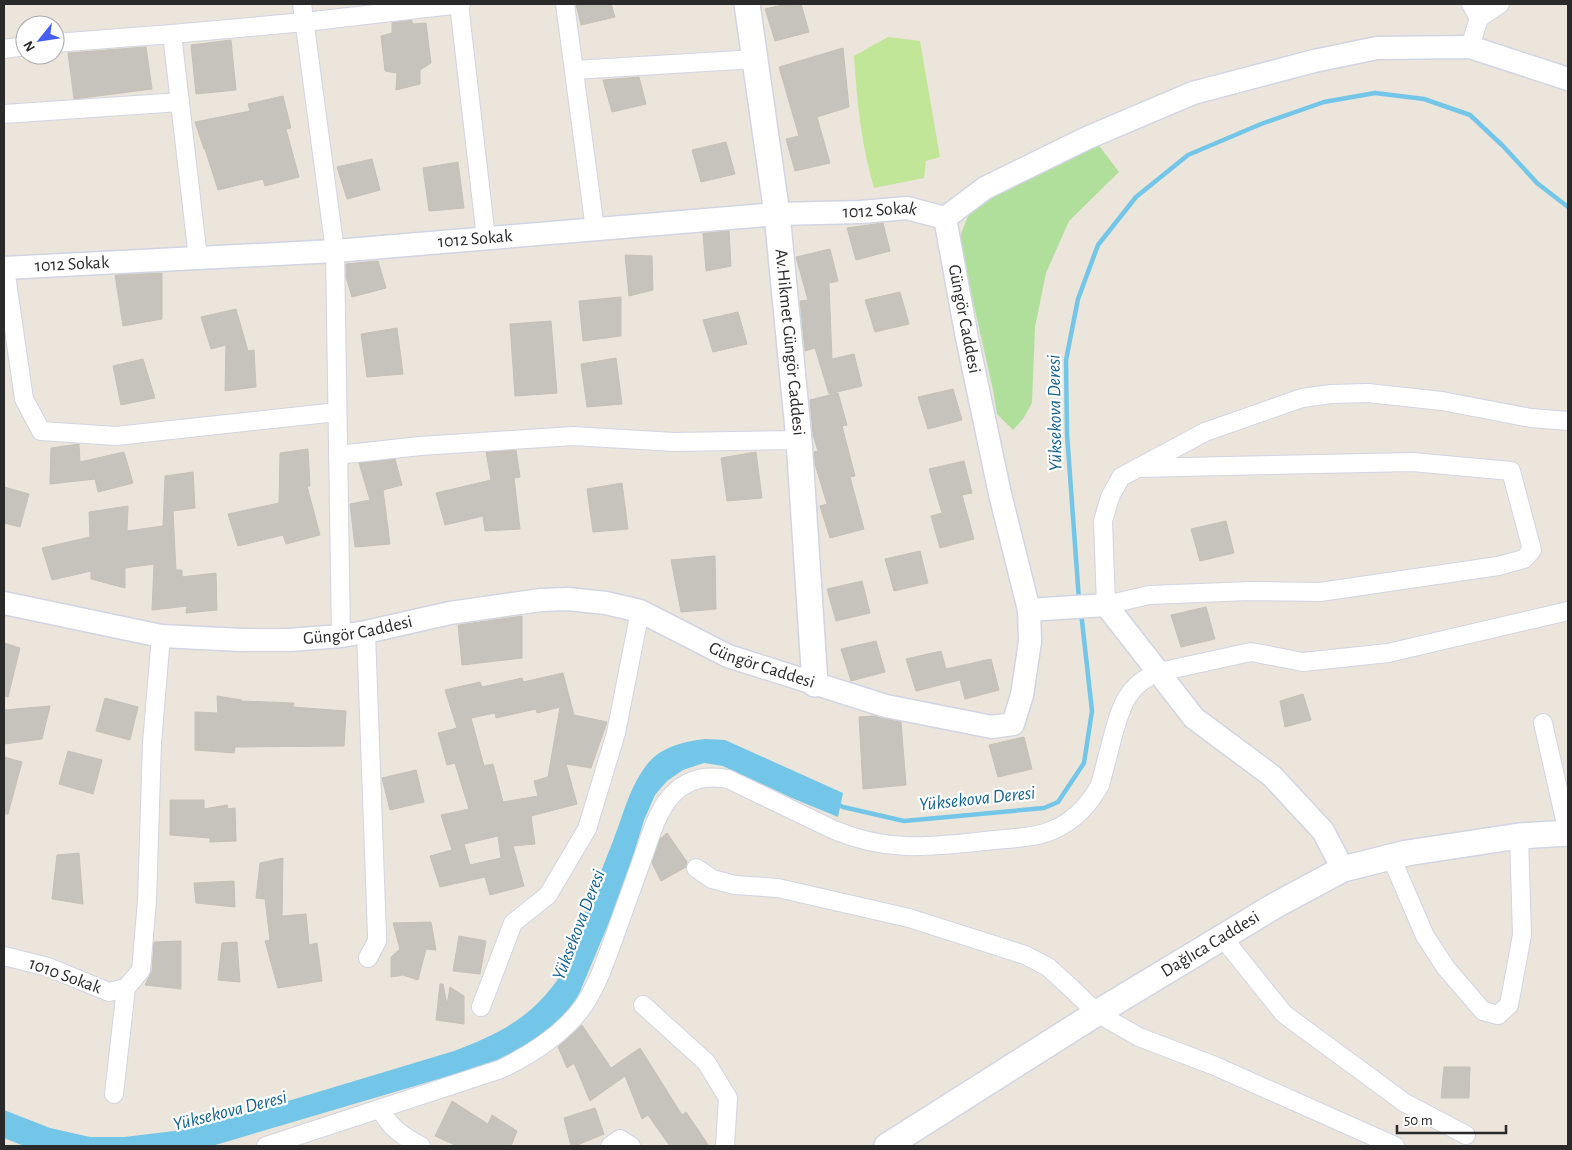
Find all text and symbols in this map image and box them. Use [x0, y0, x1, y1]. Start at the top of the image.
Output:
north arrow [15, 15, 65, 65]
text: N [21, 38, 38, 54]
street label: 1012 Sokak [843, 199, 920, 221]
street label: 1012 Sokak [437, 227, 514, 251]
street label: Av.Hikmet Güngör Caddesi [771, 248, 808, 436]
street label: 1012 Sokak [34, 254, 110, 275]
street label: Güngör Caddesi [945, 263, 983, 375]
water label: Yüksekova Deresi [1044, 355, 1066, 471]
street label: Güngör Caddesi [302, 613, 414, 648]
street label: Güngör Caddesi [706, 639, 817, 692]
water label: Yüksekova Deresi [918, 783, 1036, 815]
water label: Yüksekova Deresi [549, 867, 609, 983]
street label: Dağlıca Caddesi [1158, 908, 1263, 981]
street label: 1010 Sokak [26, 955, 104, 998]
water label: Yüksekova Deresi [171, 1088, 289, 1134]
scale bar [1397, 1102, 1506, 1134]
text: 50 m [1404, 1113, 1433, 1128]

